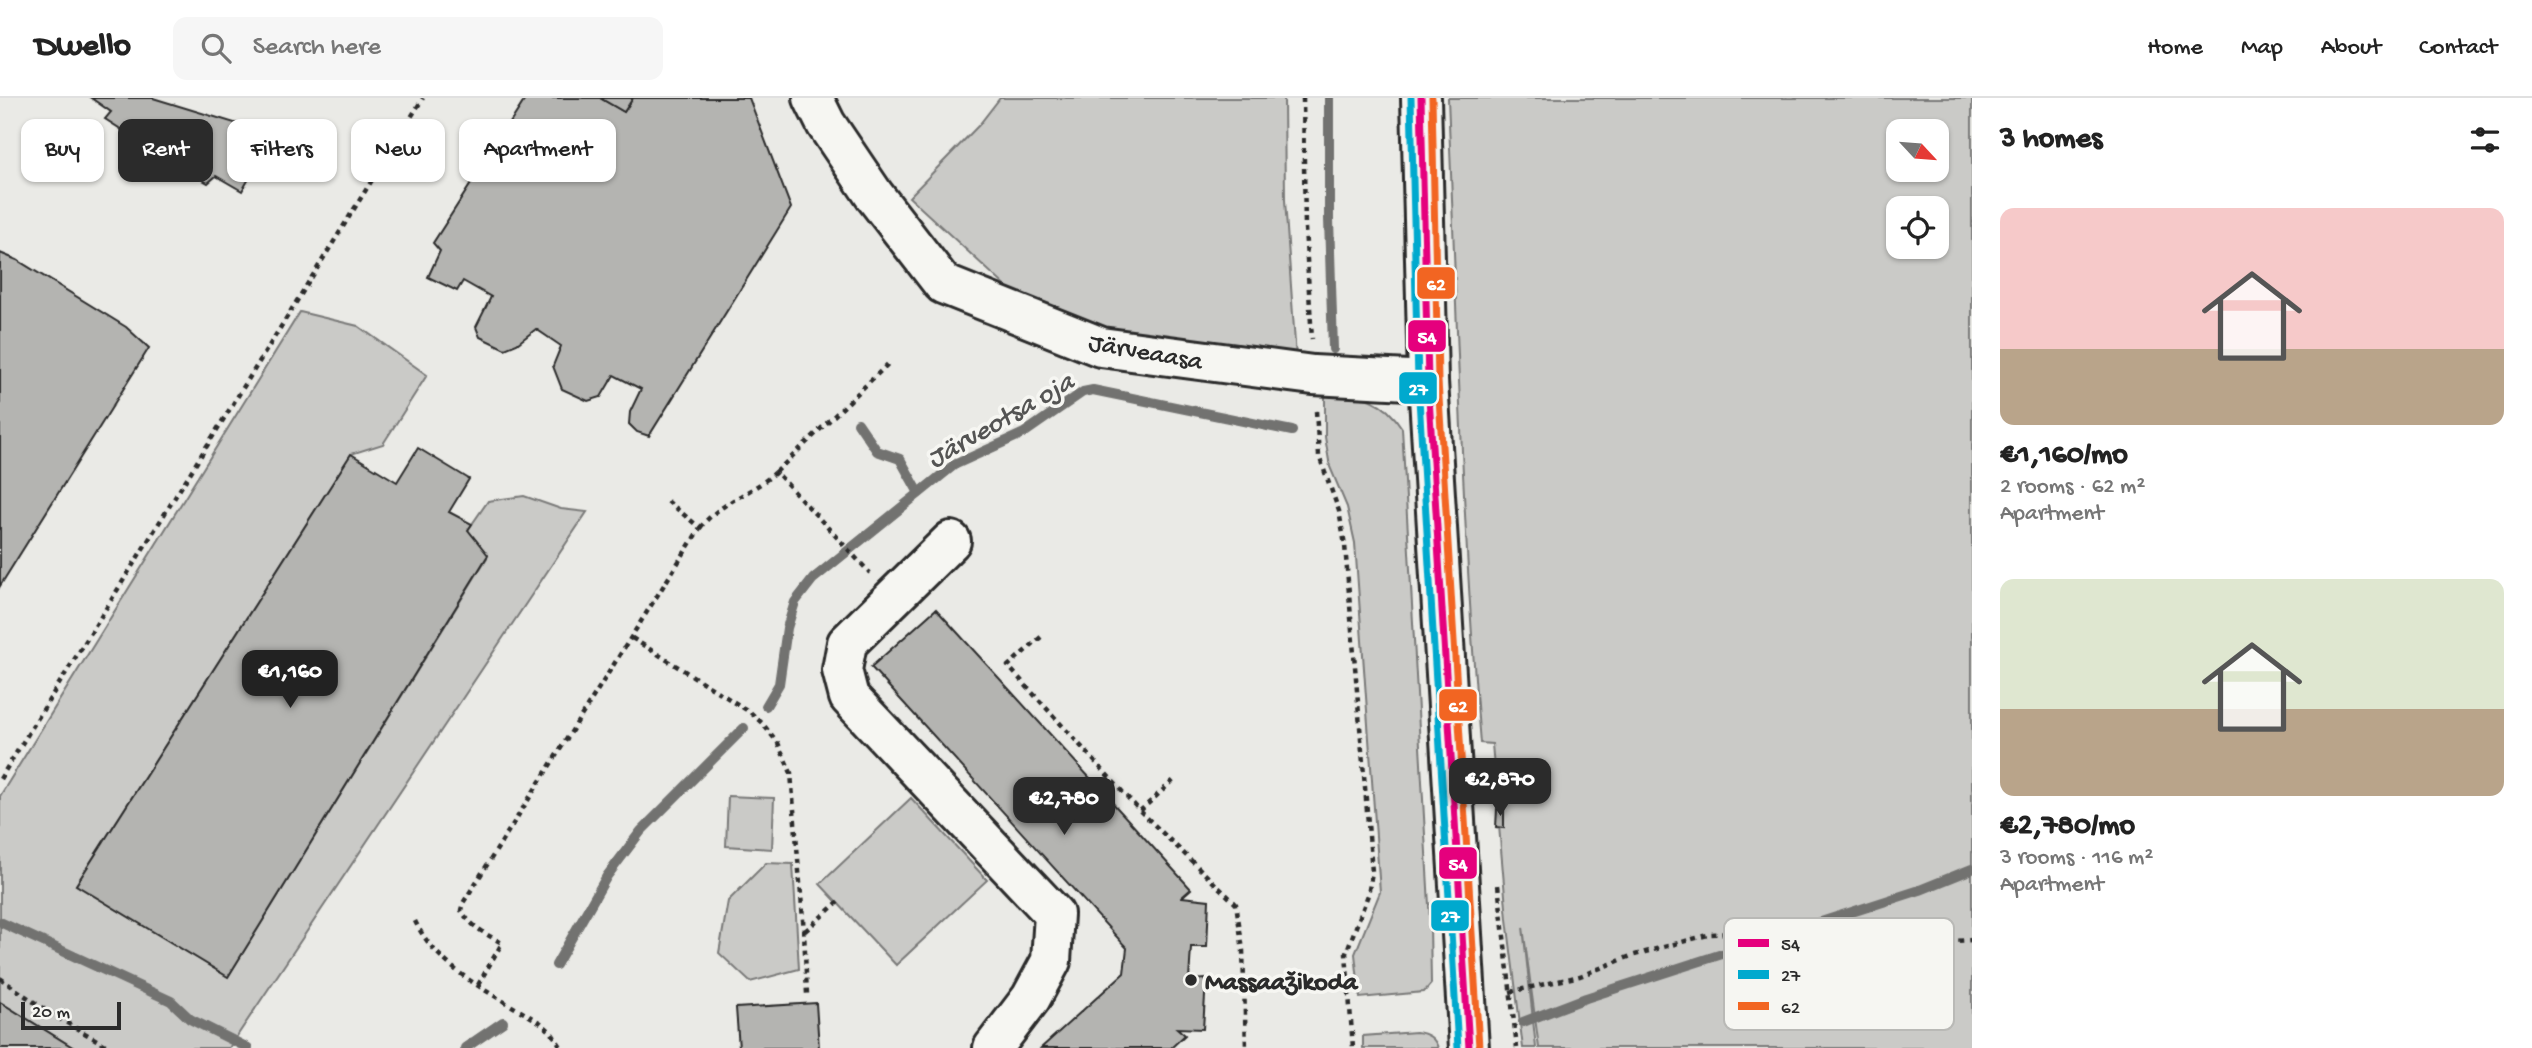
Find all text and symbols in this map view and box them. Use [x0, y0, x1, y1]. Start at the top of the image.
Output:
search box [173, 17, 663, 80]
text: Dwello [35, 29, 131, 67]
icon: search [197, 29, 235, 67]
text: Search here [253, 33, 381, 64]
text: Home [2147, 34, 2203, 63]
text: Map [2241, 34, 2283, 63]
text: About [2321, 34, 2381, 63]
text: Contact [2419, 34, 2497, 63]
chip: Buy [21, 119, 104, 182]
chip: Rent [118, 119, 213, 182]
chip: Filters [227, 119, 337, 182]
chip: New [351, 119, 445, 182]
chip: Apartment [459, 119, 616, 182]
north arrow [1886, 119, 1950, 182]
map controls [1886, 119, 1949, 259]
icon: filters [2466, 121, 2504, 159]
text: 3 homes [2000, 123, 2102, 158]
button: locate [1886, 196, 1949, 259]
icon: home [2189, 253, 2315, 379]
line badge: 62 [1416, 266, 1456, 300]
text: 62 [1427, 275, 1446, 298]
line badge: 54 [1407, 319, 1447, 353]
text: 54 [1418, 328, 1437, 351]
street label: Järveaasa [1086, 329, 1206, 380]
water label: Järveotsa oja [922, 366, 1082, 477]
line badge: 27 [1398, 371, 1438, 405]
text: 27 [1408, 380, 1429, 403]
text: €1,160/mo [2000, 439, 2128, 474]
text: 2 rooms · 62 m² [2000, 474, 2145, 501]
text: Apartment [2000, 501, 2104, 528]
icon: home [2189, 624, 2315, 750]
pin: €1,160 [233, 650, 347, 710]
text: €1,160 [258, 659, 322, 686]
line badge: 62 [1438, 688, 1478, 722]
text: 62 [1449, 697, 1468, 720]
pin: €2,870 [1443, 758, 1557, 818]
text: €2,870 [1465, 767, 1535, 794]
pin: €2,780 [1007, 778, 1121, 837]
text: €2,780 [1029, 786, 1099, 813]
text: €2,780/mo [2000, 810, 2135, 845]
text: 3 rooms · 116 m² [2000, 845, 2153, 872]
line badge: 54 [1438, 846, 1478, 880]
text: 54 [1449, 855, 1468, 878]
text: Apartment [2000, 872, 2104, 899]
line badge: 27 [1430, 899, 1470, 932]
text: 27 [1440, 907, 1461, 930]
legend [1724, 918, 1954, 1030]
text: 54 [1781, 935, 1800, 958]
text: 27 [1781, 966, 1801, 989]
place label: Massaažikoda [1205, 969, 1359, 1000]
marker: Massaažikoda [1183, 972, 1199, 988]
text: 62 [1781, 998, 1800, 1021]
scale bar [21, 999, 121, 1031]
text: 20 m [32, 1002, 70, 1025]

